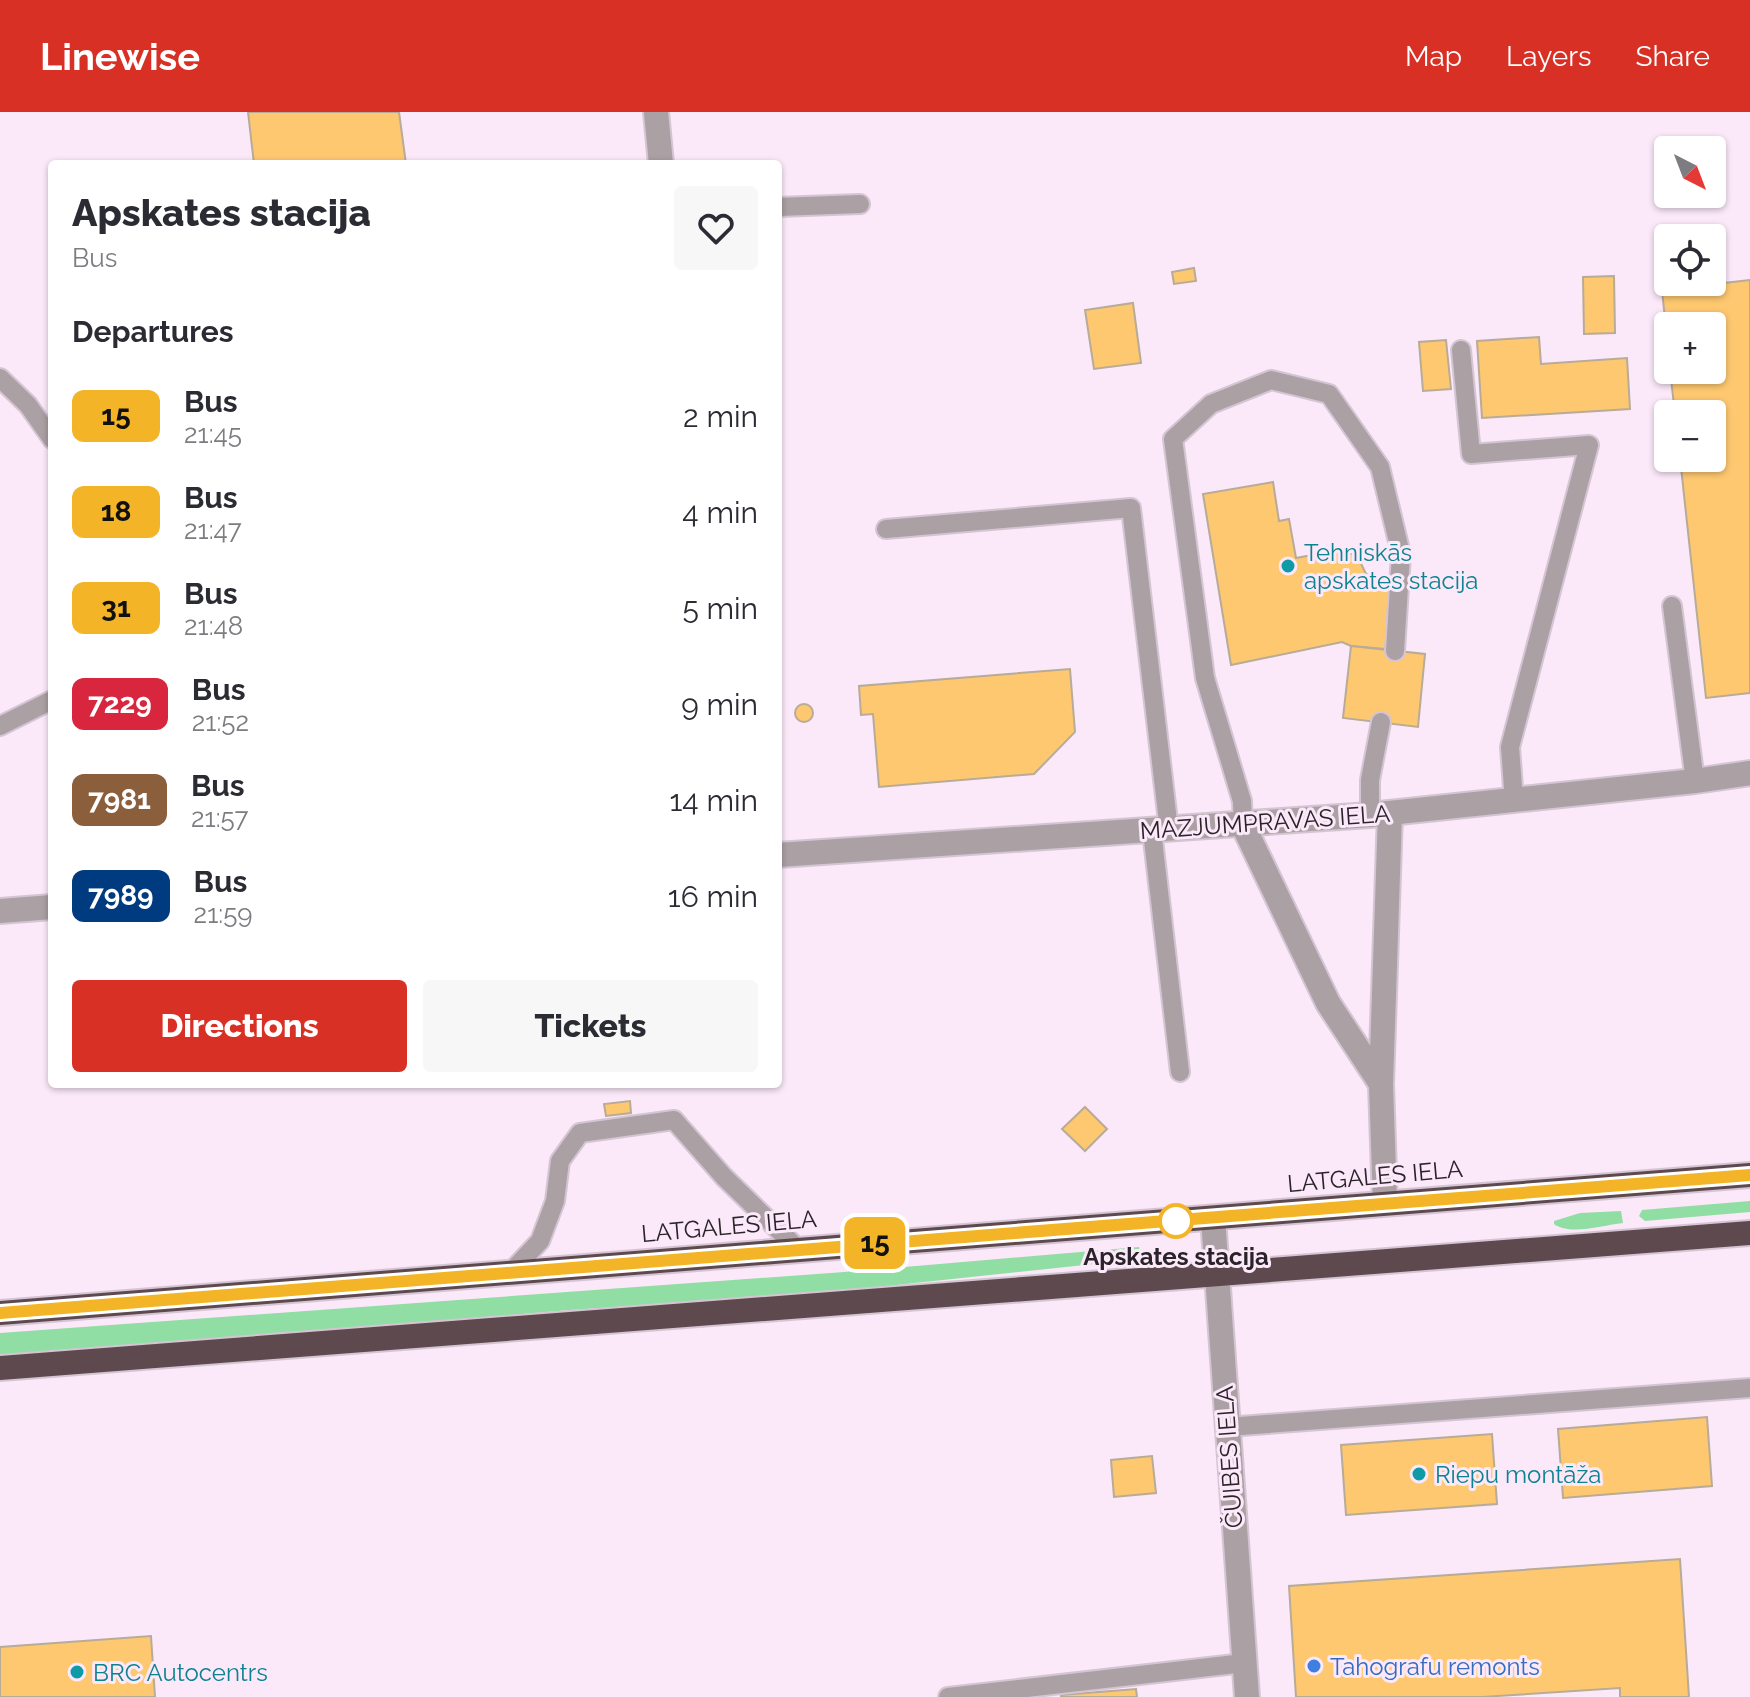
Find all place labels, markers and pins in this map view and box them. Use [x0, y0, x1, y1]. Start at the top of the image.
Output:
place label: Tehniskās apskates stacija [1304, 538, 1478, 595]
marker: Tehniskās apskates stacija [1279, 557, 1297, 575]
marker: Apskates stacija [1159, 1204, 1193, 1238]
place label: Apskates stacija [1083, 1242, 1269, 1271]
place label: Riepu montāža [1435, 1460, 1601, 1489]
marker: Riepu montāža [1410, 1465, 1428, 1483]
place label: Tahografu remonts [1330, 1652, 1540, 1681]
marker: Tahografu remonts [1305, 1657, 1323, 1675]
place label: BRC Autocentrs [93, 1658, 268, 1687]
marker: BRC Autocentrs [68, 1663, 86, 1681]

